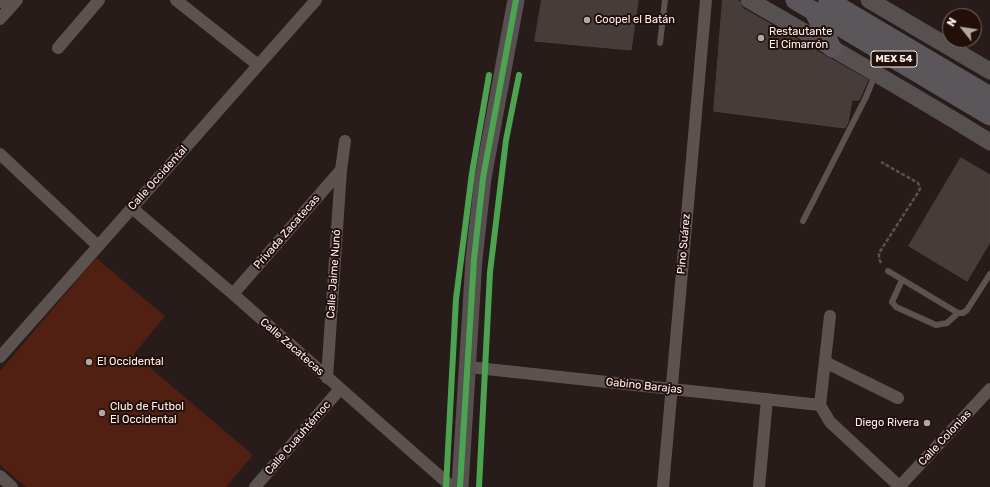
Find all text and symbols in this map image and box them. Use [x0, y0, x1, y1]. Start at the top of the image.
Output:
north arrow [942, 8, 982, 48]
place label: Coopel el Batán [595, 13, 675, 27]
marker: Coopel el Batán [582, 15, 592, 25]
text: N [944, 16, 960, 29]
place label: Restautante El Cimarrón [769, 25, 832, 51]
marker: Restautante El Cimarrón [756, 33, 766, 43]
road number: MEX 54 [871, 51, 917, 67]
street label: Calle Occidental [126, 143, 190, 213]
street label: Privada Zacatecas [251, 192, 323, 272]
street label: Pino Suárez [675, 213, 693, 275]
street label: Calle Jaime Nunó [324, 229, 344, 319]
street label: Calle Zacatecas [257, 316, 327, 378]
place label: El Occidental [97, 355, 164, 369]
marker: El Occidental [84, 357, 94, 367]
street label: Gabino Barajas [605, 375, 683, 397]
street label: Calle Cuauhtémoc [262, 398, 334, 478]
place label: Club de Futbol El Occidental [110, 400, 184, 426]
street label: Calle Colonias [916, 407, 974, 469]
marker: Club de Futbol El Occidental [97, 408, 107, 418]
place label: Diego Rivera [855, 416, 919, 430]
marker: Diego Rivera [922, 418, 932, 428]

